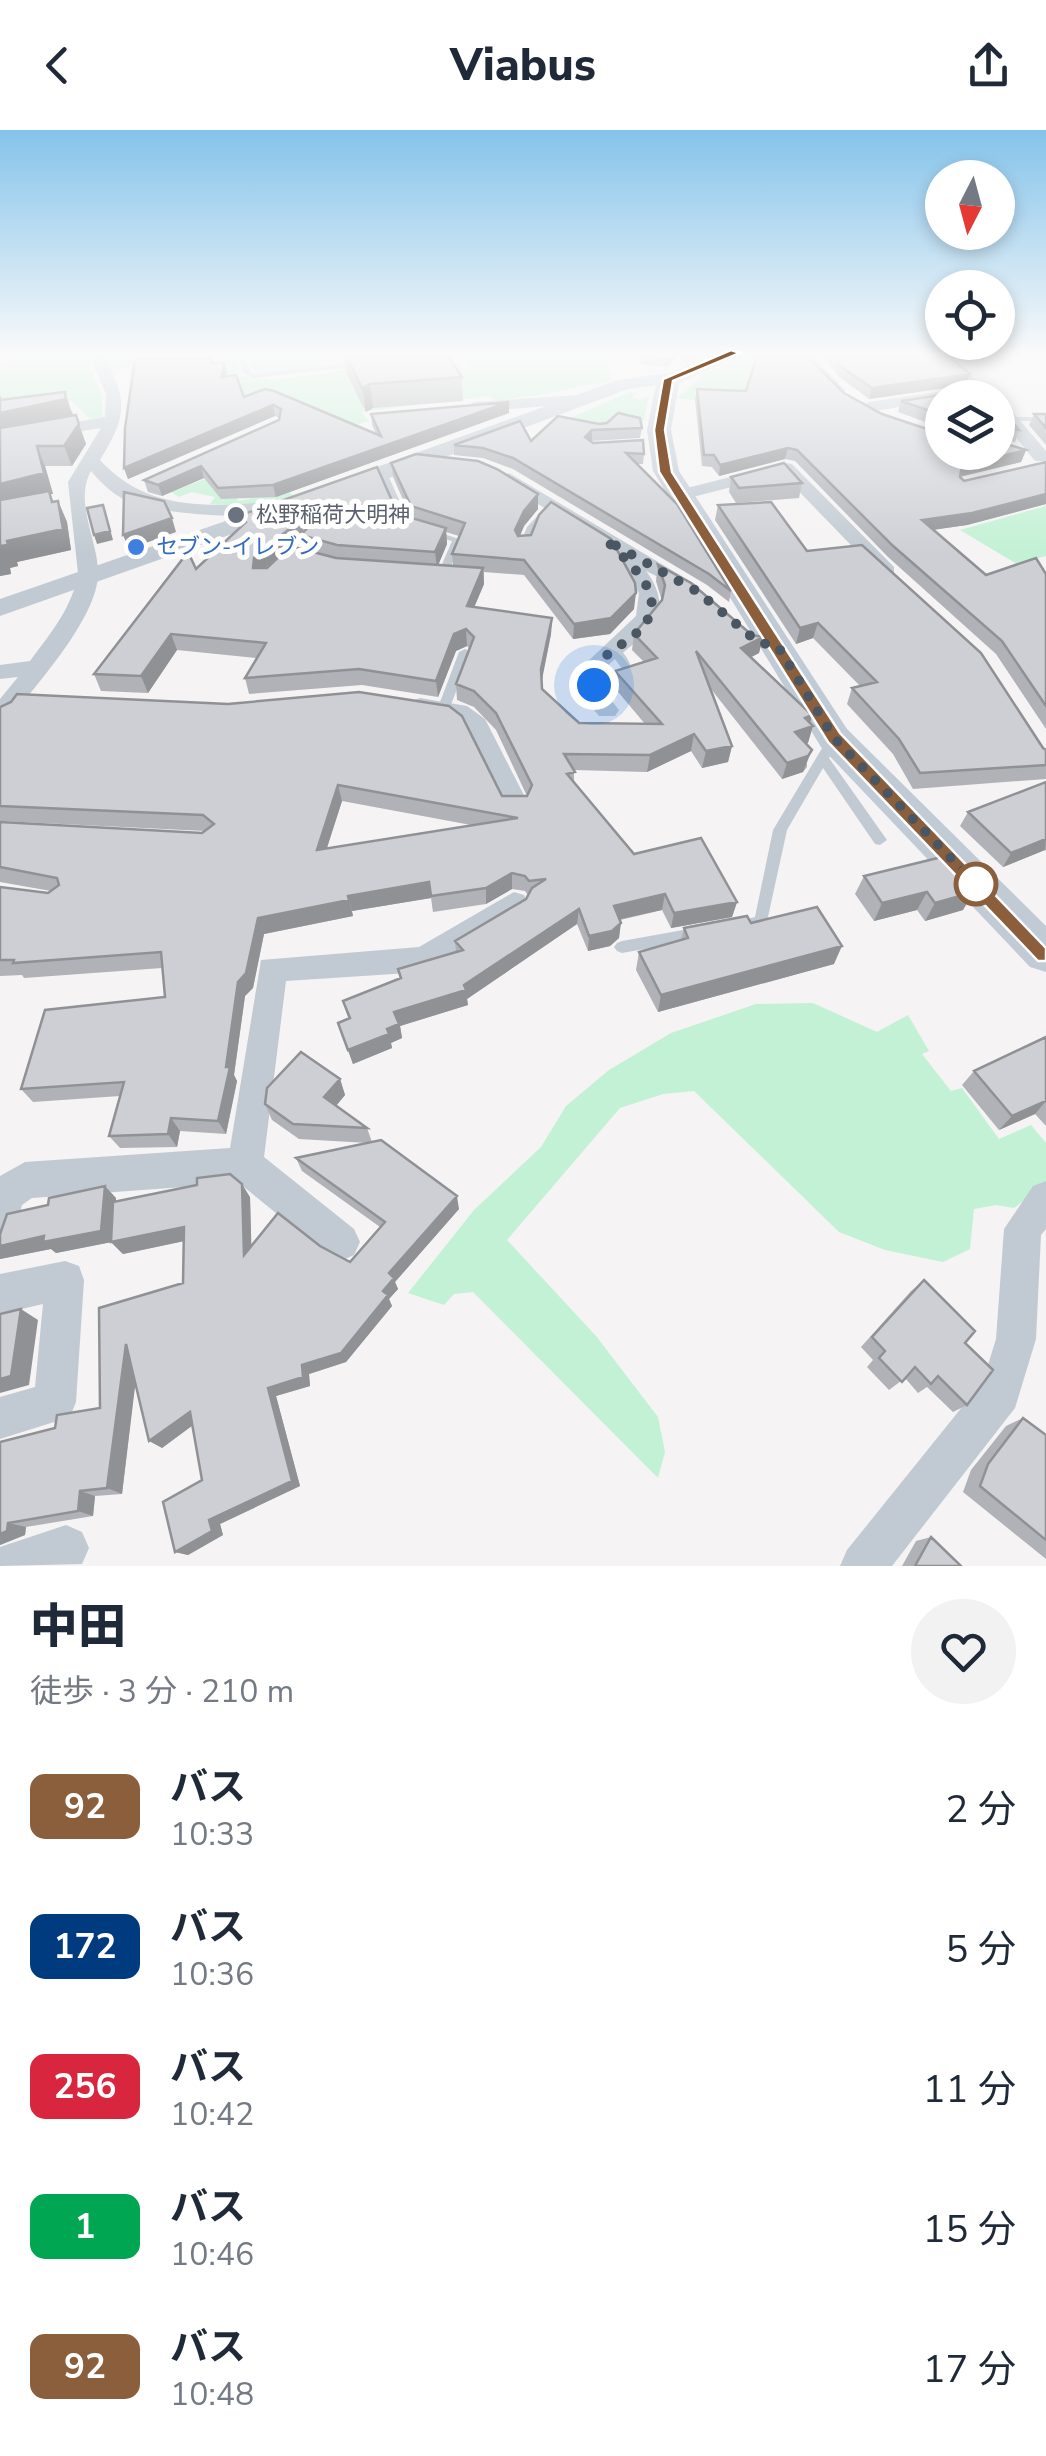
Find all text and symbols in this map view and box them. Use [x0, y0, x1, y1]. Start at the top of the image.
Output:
text: Viabus [450, 35, 596, 96]
icon: back [30, 38, 85, 93]
icon: share [961, 38, 1016, 93]
north arrow [925, 160, 1015, 250]
map controls [925, 160, 1015, 470]
button: locate [925, 270, 1015, 360]
button: layers [925, 380, 1015, 470]
place label: 松野稲荷大明神 [256, 500, 410, 530]
marker: 松野稲荷大明神 [225, 504, 247, 526]
place label: セブン-イレブン [156, 532, 319, 562]
marker: セブン-イレブン [125, 536, 147, 558]
your location [569, 660, 619, 710]
unlabelled marker [955, 863, 997, 905]
text: 中田 [30, 1594, 126, 1660]
button: heart [911, 1599, 1016, 1704]
text: 徒歩 · 3 分 · 210 m [30, 1670, 294, 1713]
text: バス [170, 1762, 246, 1813]
text: 92 [64, 1783, 106, 1830]
text: 2 分 [945, 1784, 1016, 1835]
text: 10:33 [170, 1813, 254, 1856]
text: バス [170, 1902, 246, 1953]
text: 172 [53, 1923, 117, 1970]
text: 5 分 [945, 1924, 1016, 1975]
text: 10:36 [170, 1953, 254, 1996]
text: バス [170, 2042, 246, 2093]
text: 256 [53, 2063, 117, 2110]
text: 11 分 [923, 2064, 1016, 2115]
text: 10:42 [170, 2093, 254, 2136]
text: バス [170, 2182, 246, 2233]
text: 1 [74, 2203, 96, 2250]
text: 15 分 [923, 2204, 1016, 2255]
text: 10:46 [170, 2233, 254, 2276]
text: バス [170, 2322, 246, 2373]
text: 92 [64, 2343, 106, 2390]
text: 17 分 [923, 2344, 1016, 2395]
text: 10:48 [170, 2373, 254, 2416]

